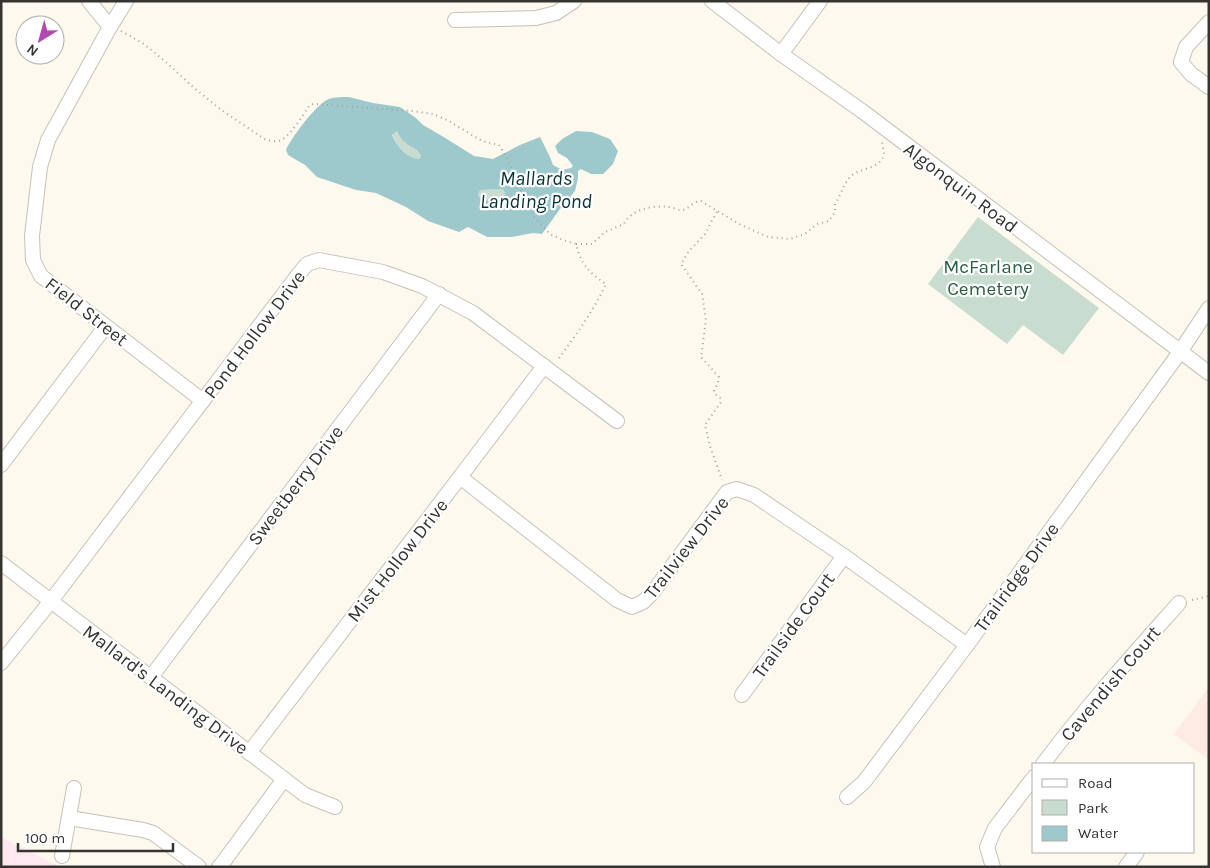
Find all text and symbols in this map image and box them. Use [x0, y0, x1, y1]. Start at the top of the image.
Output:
north arrow [15, 15, 65, 65]
text: N [23, 40, 42, 60]
street label: Algonquin Road [899, 138, 1022, 238]
water label: Mallards Landing Pond [480, 167, 592, 213]
park label: McFarlane Cemetery [943, 256, 1033, 300]
street label: Pond Hollow Drive [199, 266, 310, 403]
street label: Field Street [41, 273, 132, 351]
street label: Sweetberry Drive [244, 421, 348, 550]
street label: Trailview Drive [640, 492, 734, 603]
street label: Mist Hollow Drive [343, 495, 453, 627]
street label: Trailridge Drive [970, 519, 1064, 636]
street label: Trailside Court [748, 568, 839, 683]
street label: Mallard's Landing Drive [78, 620, 253, 759]
street label: Cavendish Court [1056, 622, 1165, 746]
legend [1032, 763, 1195, 853]
text: Road [1078, 774, 1113, 792]
text: Park [1078, 799, 1108, 817]
scale bar [18, 820, 172, 852]
text: Water [1078, 824, 1119, 842]
text: 100 m [25, 829, 65, 847]

